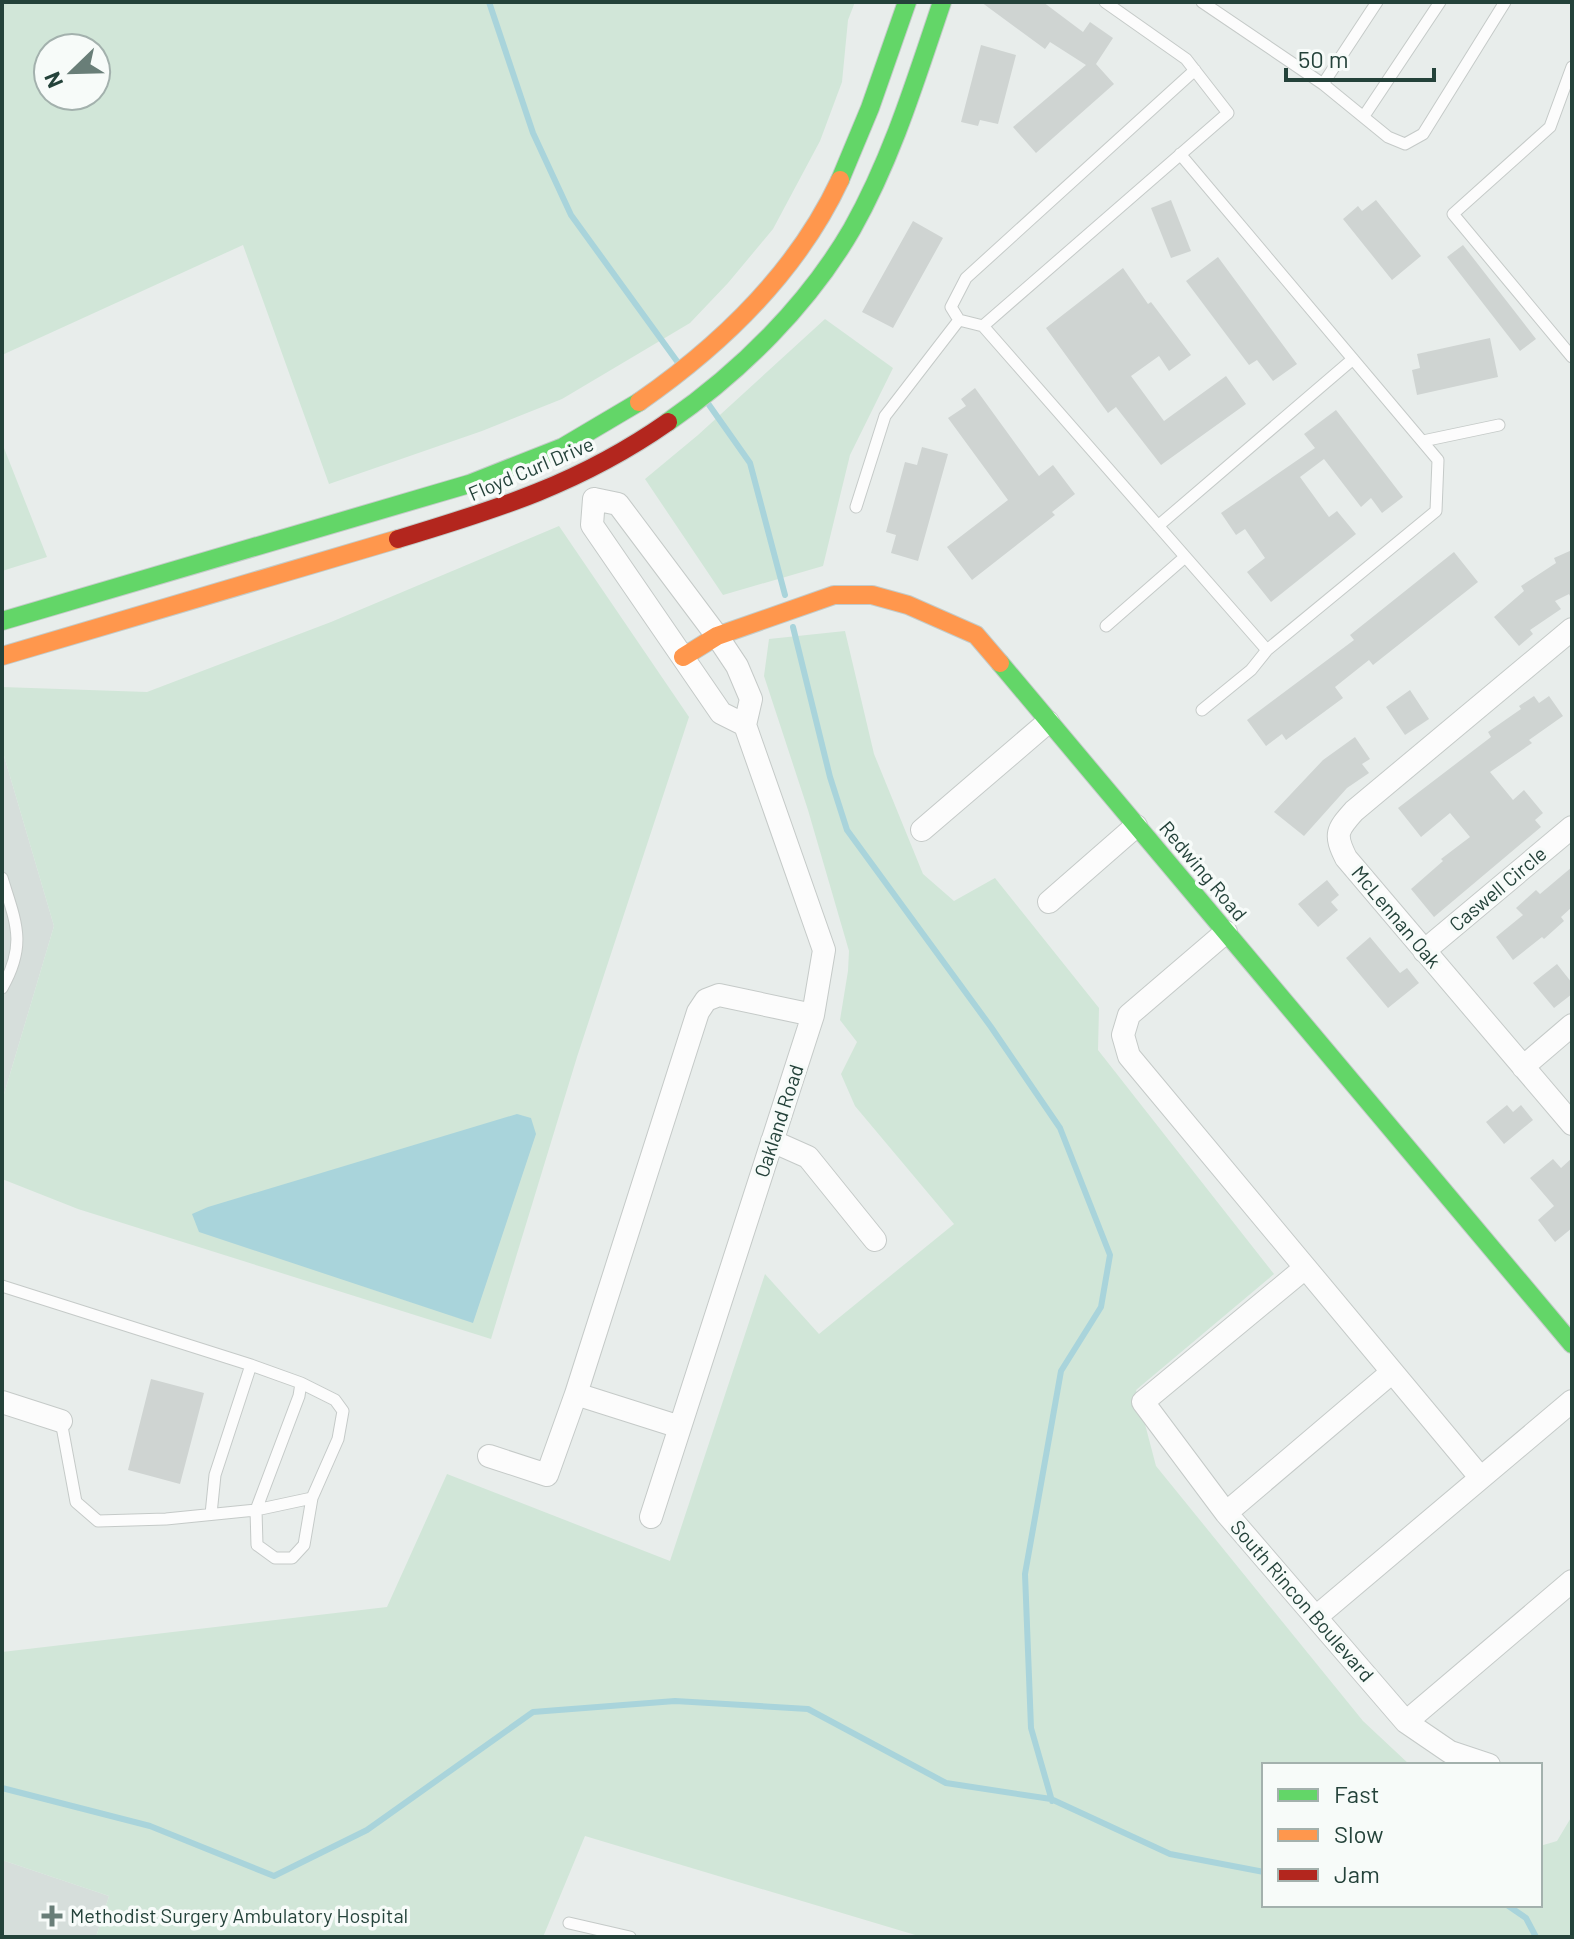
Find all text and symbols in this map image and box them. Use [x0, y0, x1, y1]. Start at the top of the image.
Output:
north arrow [32, 32, 112, 112]
scale bar [1286, 32, 1434, 82]
text: 50 m [1298, 44, 1349, 73]
text: N [38, 68, 67, 92]
street label: Floyd Curl Drive [464, 431, 597, 505]
street label: Redwing Road [1155, 816, 1252, 925]
street label: Caswell Circle [1444, 841, 1551, 936]
street label: McLennan Oak [1347, 860, 1446, 972]
street label: Oakland Road [749, 1061, 808, 1180]
street label: South Rincon Boulevard [1226, 1515, 1379, 1686]
legend [1262, 1763, 1542, 1907]
text: Fast [1334, 1779, 1379, 1808]
text: Slow [1334, 1819, 1383, 1848]
text: Jam [1334, 1859, 1380, 1888]
place label: Methodist Surgery Ambulatory Hospital [70, 1903, 408, 1927]
marker: Methodist Surgery Ambulatory Hospital [41, 1905, 63, 1927]

